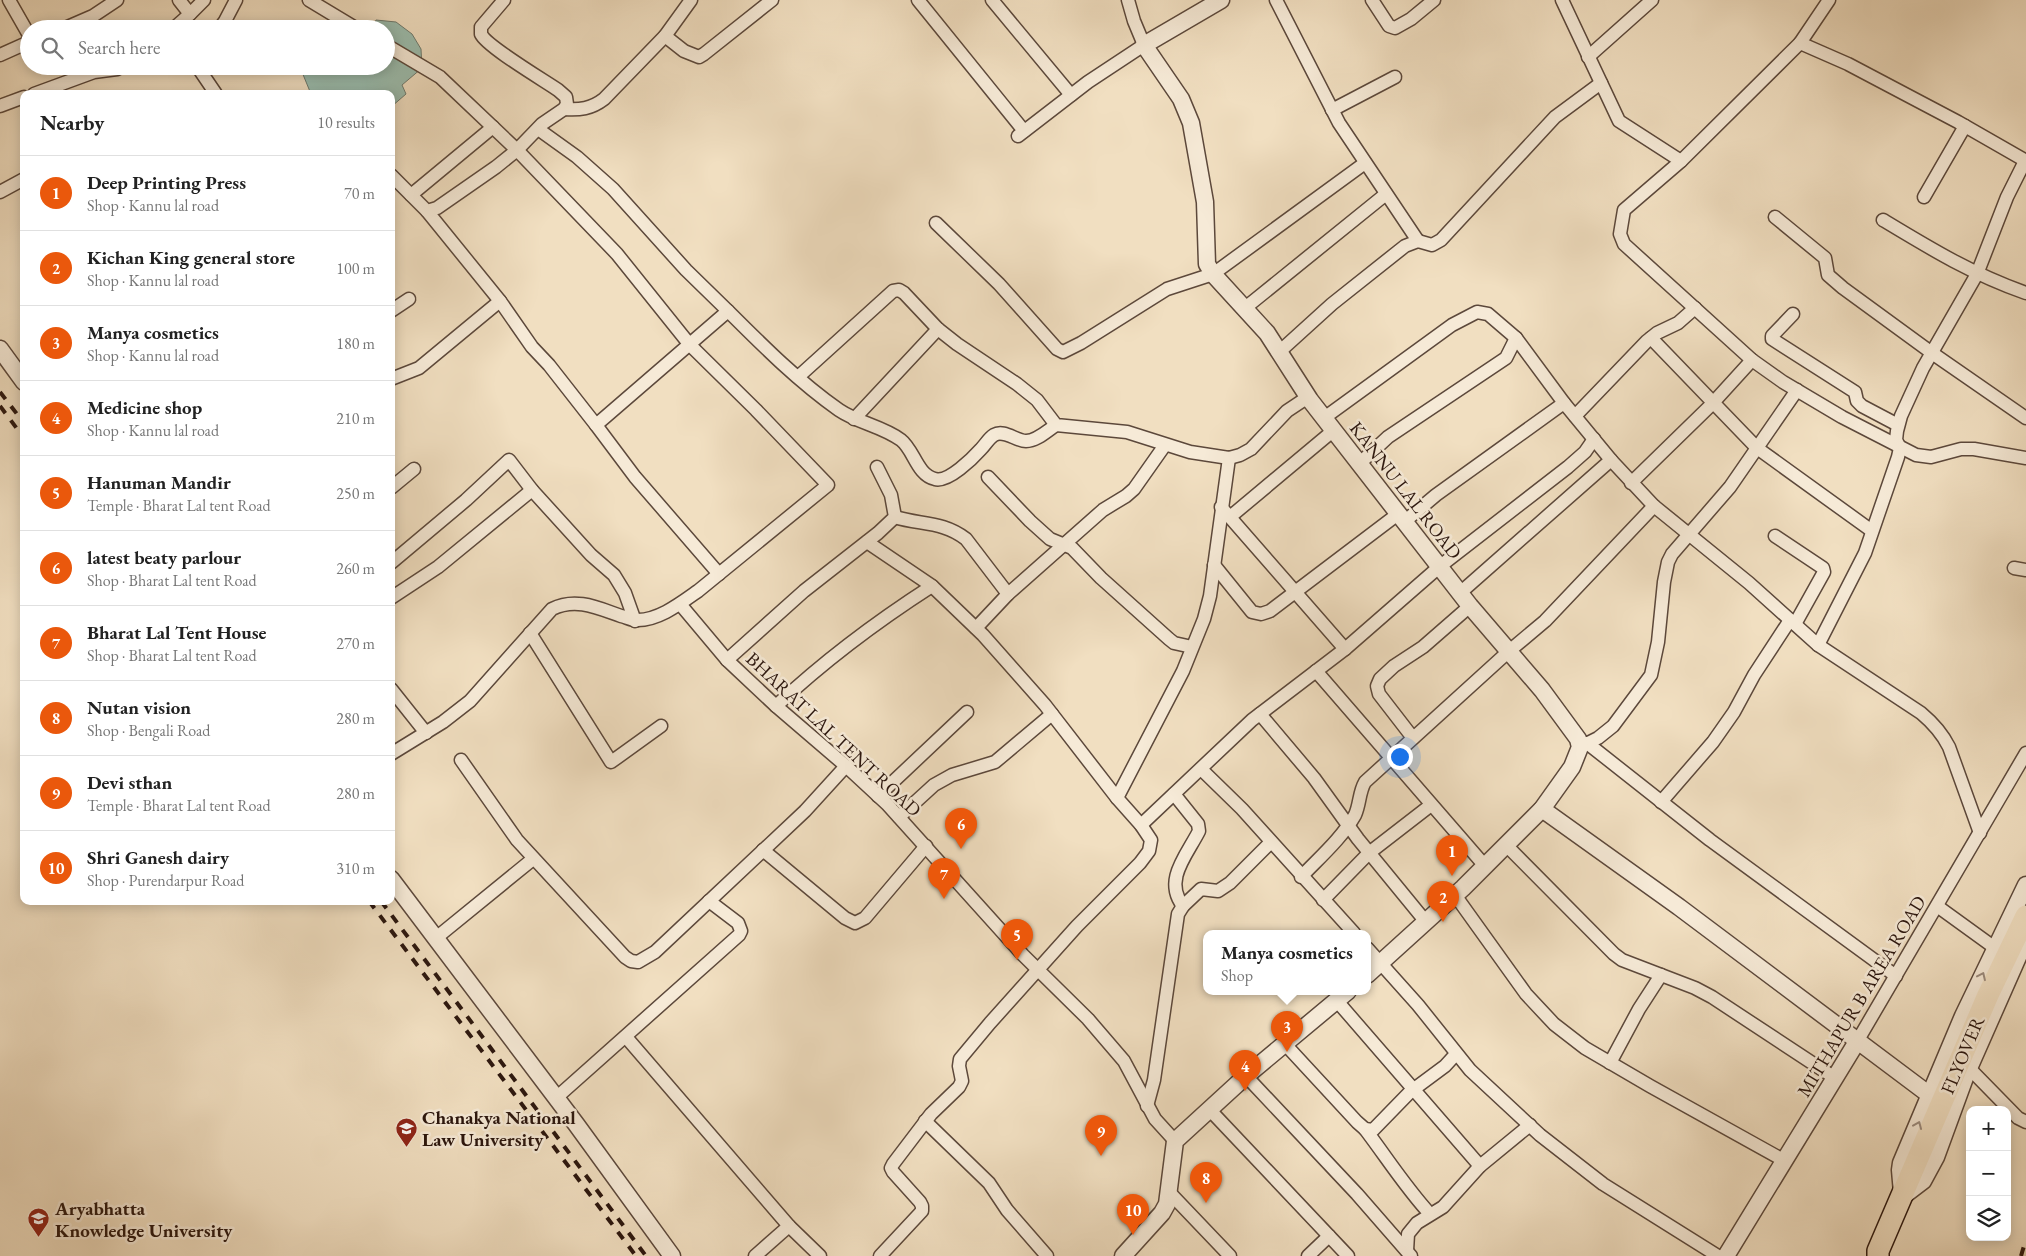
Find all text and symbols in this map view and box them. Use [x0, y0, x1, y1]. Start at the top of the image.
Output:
search box [20, 20, 395, 75]
icon: search [38, 34, 66, 62]
text: Search here [78, 35, 160, 60]
text: Nearby [40, 109, 104, 136]
text: 10 results [317, 112, 375, 133]
text: Deep Printing Press [87, 170, 246, 195]
text: 1 [52, 183, 60, 204]
text: 70 m [344, 183, 375, 204]
text: Shop · Kannu lal road [87, 195, 219, 216]
text: Kichan King general store [87, 245, 295, 270]
text: 2 [52, 258, 60, 279]
text: 100 m [336, 258, 375, 279]
text: Shop · Kannu lal road [87, 270, 219, 291]
text: Manya cosmetics [87, 320, 219, 345]
text: 3 [52, 333, 60, 354]
text: 180 m [336, 333, 375, 354]
text: Shop · Kannu lal road [87, 345, 219, 366]
text: Medicine shop [87, 395, 202, 420]
text: 4 [52, 408, 60, 429]
text: 210 m [336, 408, 375, 429]
street label: KANNU LAL ROAD [1344, 416, 1467, 564]
text: Shop · Kannu lal road [87, 420, 219, 441]
text: Hanuman Mandir [87, 470, 231, 495]
text: 5 [52, 483, 60, 504]
text: 250 m [336, 483, 375, 504]
text: Temple · Bharat Lal tent Road [87, 495, 271, 516]
text: latest beaty parlour [87, 545, 241, 570]
text: 6 [52, 558, 60, 579]
text: 260 m [336, 558, 375, 579]
text: Shop · Bharat Lal tent Road [87, 570, 257, 591]
text: Bharat Lal Tent House [87, 620, 266, 645]
text: 7 [52, 633, 60, 654]
text: 270 m [336, 633, 375, 654]
text: Shop · Bharat Lal tent Road [87, 645, 257, 666]
street label: BHARAT LAL TENT ROAD [741, 646, 927, 822]
text: Nutan vision [87, 695, 191, 720]
text: 8 [52, 708, 60, 729]
text: 280 m [336, 708, 375, 729]
text: Shop · Bengali Road [87, 720, 210, 741]
your location [1387, 744, 1413, 770]
text: Devi sthan [87, 770, 172, 795]
text: 9 [52, 783, 60, 804]
text: 280 m [336, 783, 375, 804]
text: Temple · Bharat Lal tent Road [87, 795, 271, 816]
pin: 6 [945, 808, 977, 849]
pin: 1 [1436, 835, 1468, 876]
text: Shri Ganesh dairy [87, 845, 229, 870]
text: 10 [48, 858, 64, 879]
text: 310 m [336, 858, 375, 879]
pin: 7 [928, 858, 960, 899]
text: Shop · Purendarpur Road [87, 870, 244, 891]
pin: 2 [1427, 881, 1459, 922]
street label: MITHAPUR B AREA ROAD [1791, 891, 1932, 1102]
pin: 5 [1001, 919, 1033, 960]
popup [1203, 930, 1371, 995]
text: Manya cosmetics [1221, 940, 1353, 965]
text: Shop [1221, 965, 1253, 986]
one-way arrow [1975, 972, 1986, 981]
pin: 3 [1271, 1011, 1303, 1052]
street label: FLYOVER [1935, 1012, 1990, 1098]
pin: 4 [1229, 1050, 1261, 1091]
place label: Chanakya National Law University [422, 1105, 576, 1152]
map controls [1966, 1106, 2011, 1241]
button: + [1966, 1106, 2011, 1151]
pin: 9 [1085, 1115, 1117, 1156]
school or university icon: Chanakya National Law University [394, 1116, 418, 1147]
one-way arrow [1911, 1121, 1922, 1130]
button: − [1966, 1151, 2011, 1196]
pin: 8 [1190, 1162, 1222, 1203]
pin: 10 [1117, 1194, 1149, 1235]
place label: Aryabhatta Knowledge University [54, 1196, 233, 1243]
button: layers [1966, 1196, 2011, 1241]
school or university icon: Aryabhatta Knowledge University [27, 1207, 51, 1238]

